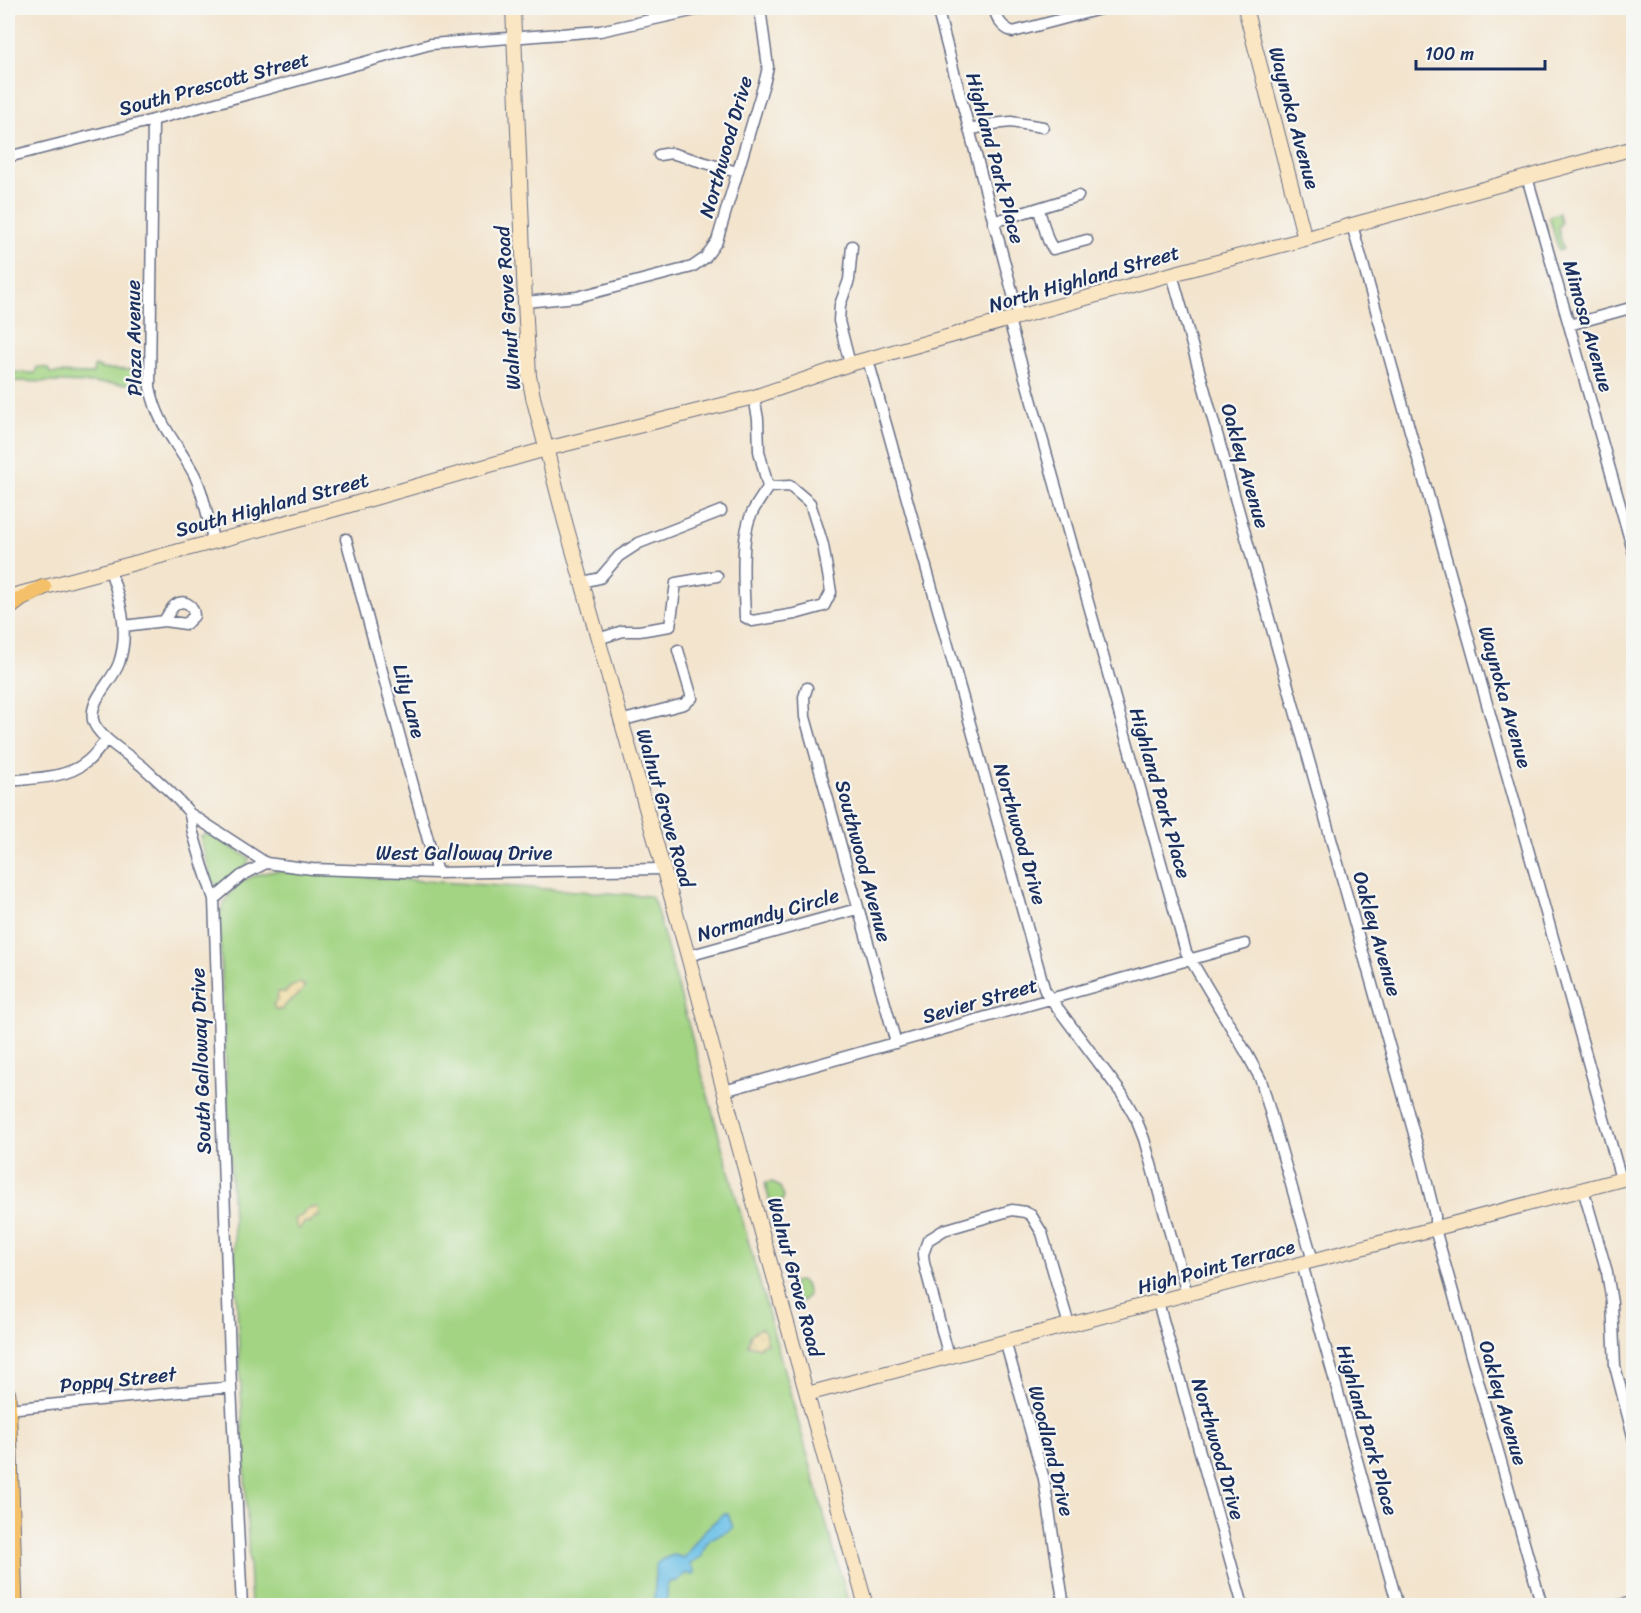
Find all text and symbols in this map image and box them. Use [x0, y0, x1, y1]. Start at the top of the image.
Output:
scale bar [1416, 33, 1545, 71]
text: 100 m [1425, 38, 1474, 70]
street label: South Prescott Street [115, 42, 313, 126]
street label: Waynoka Avenue [1258, 43, 1330, 194]
street label: Highland Park Place [955, 68, 1035, 248]
street label: Northwood Drive [689, 72, 763, 222]
street label: Walnut Grove Road [485, 223, 531, 391]
street label: North Highland Street [984, 235, 1184, 323]
street label: Mimosa Avenue [1552, 256, 1624, 396]
street label: Plaza Avenue [115, 279, 153, 397]
street label: Oakley Avenue [1210, 399, 1280, 533]
street label: South Highland Street [171, 462, 373, 548]
street label: Waynoka Avenue [1468, 622, 1542, 773]
street label: Lily Lane [382, 660, 436, 742]
street label: Highland Park Place [1119, 703, 1201, 883]
street label: Walnut Grove Road [626, 724, 705, 893]
street label: Northwood Drive [983, 759, 1057, 909]
street label: Southwood Avenue [825, 776, 901, 946]
street label: West Galloway Drive [376, 836, 553, 871]
street label: Oakley Avenue [1342, 867, 1412, 1001]
street label: Normandy Circle [693, 878, 843, 952]
street label: South Galloway Drive [180, 967, 222, 1155]
street label: Sevier Street [918, 968, 1042, 1034]
street label: Walnut Grove Road [757, 1193, 834, 1362]
street label: High Point Terrace [1133, 1229, 1299, 1305]
street label: Oakley Avenue [1468, 1336, 1538, 1470]
street label: Highland Park Place [1326, 1340, 1408, 1520]
street label: Poppy Street [58, 1356, 179, 1404]
street label: Northwood Drive [1181, 1374, 1255, 1524]
street label: Woodland Drive [1018, 1382, 1084, 1520]

